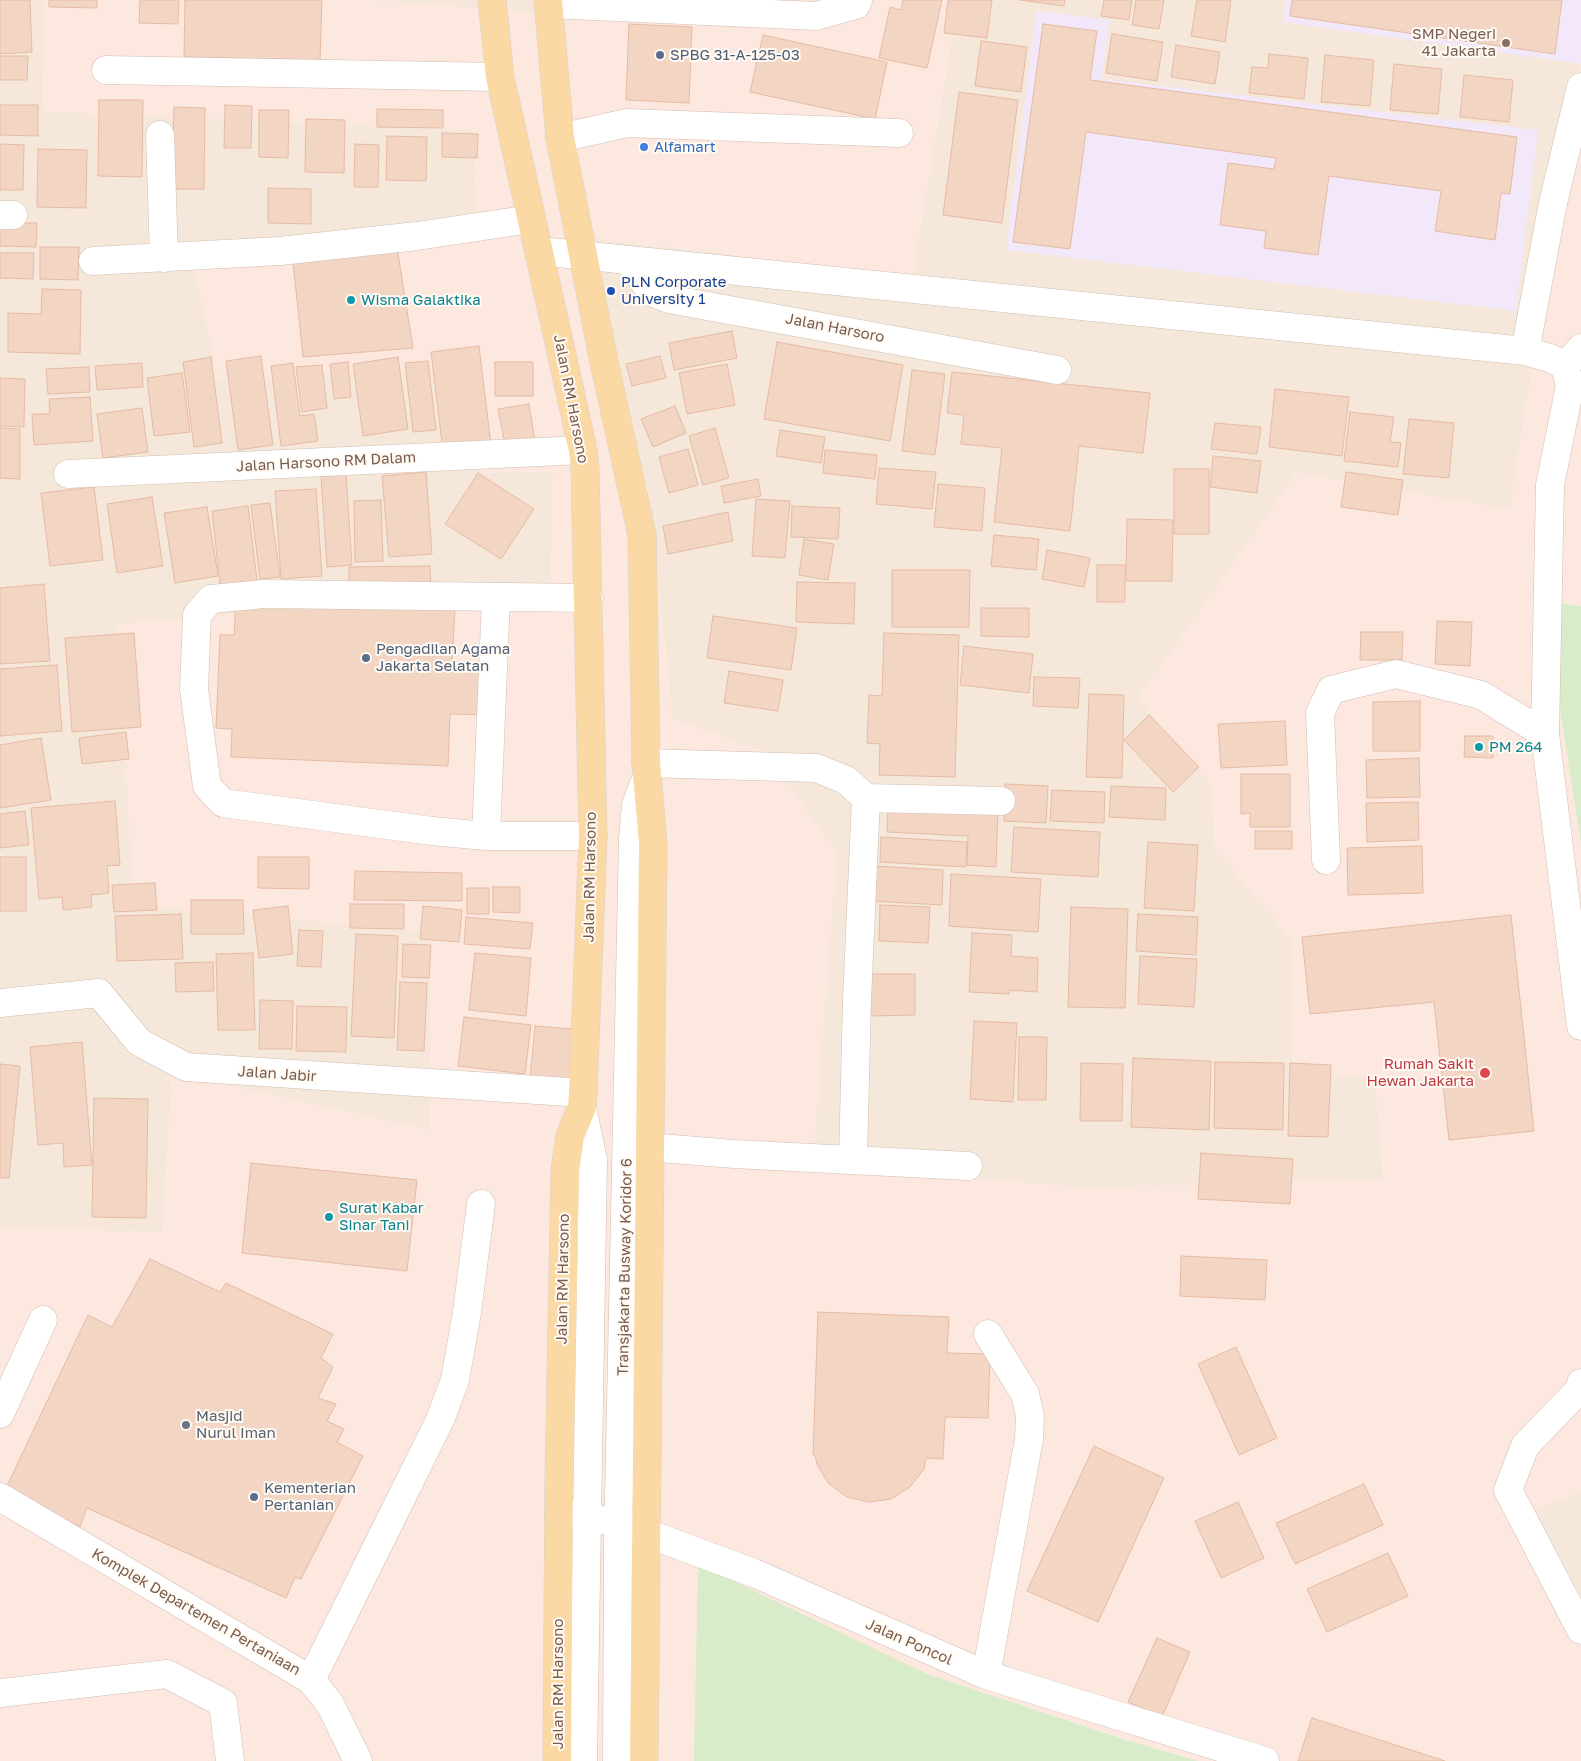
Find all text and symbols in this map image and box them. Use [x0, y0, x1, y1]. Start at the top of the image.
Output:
place label: SMP Negeri 41 Jakarta [1412, 25, 1496, 60]
marker: SMP Negeri 41 Jakarta [1500, 37, 1512, 49]
place label: SPBG 31-A-125-03 [670, 46, 800, 64]
marker: SPBG 31-A-125-03 [654, 49, 666, 61]
place label: Alfamart [654, 138, 716, 156]
marker: Alfamart [638, 141, 650, 153]
place label: PLN Corporate University 1 [621, 273, 727, 308]
marker: PLN Corporate University 1 [605, 285, 617, 297]
place label: Wisma Galaktika [361, 291, 481, 309]
marker: Wisma Galaktika [345, 294, 357, 306]
street label: Jalan Harsoro [784, 310, 886, 346]
street label: Jalan RM Harsono [550, 333, 592, 465]
street label: Jalan Harsono RM Dalam [236, 448, 416, 476]
place label: Pengadilan Agama Jakarta Selatan [376, 640, 510, 675]
marker: Pengadilan Agama Jakarta Selatan [360, 652, 372, 664]
place label: PM 264 [1489, 738, 1542, 756]
marker: PM 264 [1473, 741, 1485, 753]
street label: Jalan RM Harsono [580, 811, 600, 943]
place label: Rumah Sakit Hewan Jakarta [1367, 1055, 1474, 1090]
street label: Jalan Jabir [237, 1062, 317, 1086]
marker: Rumah Sakit Hewan Jakarta [1478, 1066, 1492, 1080]
street label: Transjakarta Busway Koridor 6 [614, 1158, 636, 1376]
place label: Surat Kabar Sinar Tani [339, 1199, 424, 1234]
marker: Surat Kabar Sinar Tani [323, 1211, 335, 1223]
street label: Jalan RM Harsono [553, 1213, 573, 1345]
place label: Masjid Nurul Iman [196, 1407, 276, 1442]
marker: Masjid Nurul Iman [180, 1419, 192, 1431]
place label: Kementerian Pertanian [264, 1479, 356, 1514]
marker: Kementerian Pertanian [248, 1491, 260, 1503]
street label: Komplek Departemen Pertaniaan [88, 1545, 304, 1679]
street label: Jalan Poncol [863, 1615, 955, 1669]
street label: Jalan RM Harsono [549, 1619, 567, 1749]

